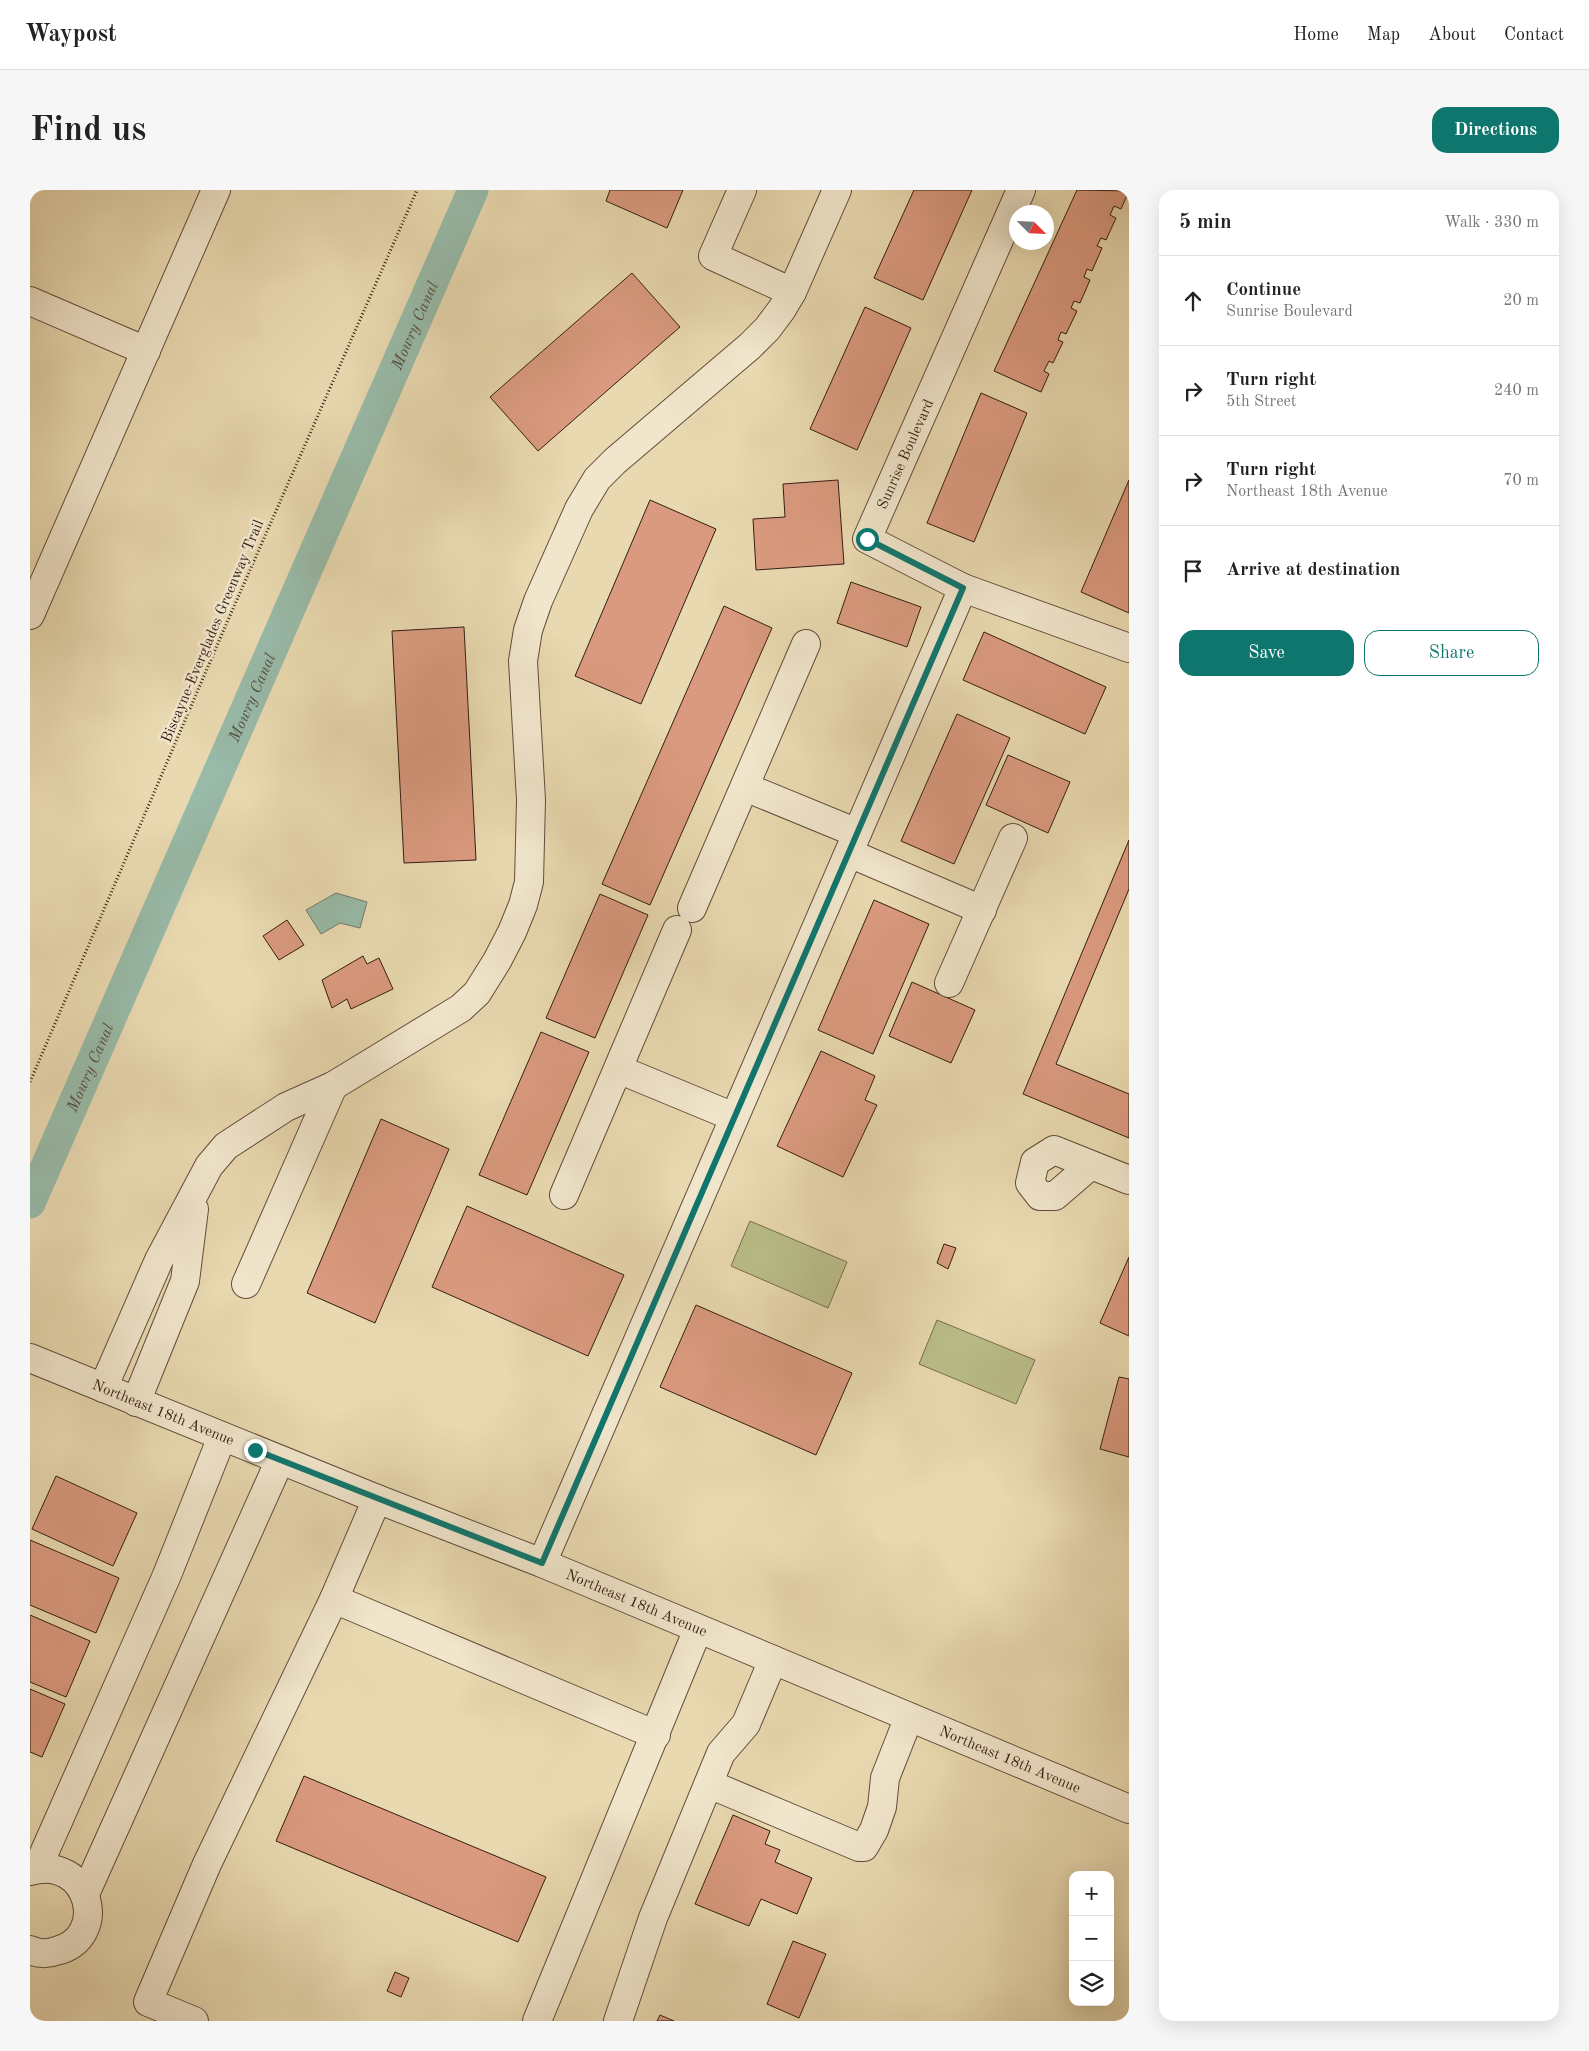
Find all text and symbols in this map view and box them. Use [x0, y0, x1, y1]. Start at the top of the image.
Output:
text: Waypost [25, 23, 117, 47]
text: Home [1293, 26, 1339, 44]
text: Map [1367, 26, 1400, 44]
text: About [1428, 26, 1476, 44]
text: Contact [1504, 26, 1564, 44]
button: Directions [1432, 107, 1559, 153]
text: Find us [30, 113, 146, 148]
north arrow [1009, 205, 1054, 250]
text: 5 min [1179, 212, 1232, 233]
text: Walk · 330 m [1444, 215, 1539, 231]
water label: Mowry Canal [389, 279, 442, 373]
text: Continue [1226, 281, 1301, 300]
icon: ahead [1179, 287, 1207, 315]
text: 20 m [1503, 293, 1539, 309]
text: Sunrise Boulevard [1226, 304, 1353, 320]
text: Turn right [1226, 371, 1316, 390]
icon: right [1179, 377, 1207, 405]
text: 240 m [1494, 383, 1539, 399]
text: 5th Street [1226, 394, 1296, 410]
street label: Sunrise Boulevard [875, 397, 937, 512]
text: Turn right [1226, 461, 1316, 480]
icon: right [1179, 467, 1207, 495]
text: 70 m [1503, 473, 1539, 489]
text: Northeast 18th Avenue [1226, 484, 1388, 500]
street label: Biscayne-Everglades Greenway Trail [160, 518, 267, 745]
route start [856, 528, 879, 551]
icon: arrive [1179, 557, 1207, 585]
text: Arrive at destination [1226, 561, 1400, 580]
button: Save [1179, 630, 1354, 676]
button: Share [1364, 630, 1539, 676]
water label: Mowry Canal [226, 651, 279, 745]
water label: Mowry Canal [64, 1021, 118, 1116]
street label: Northeast 18th Avenue [90, 1378, 236, 1449]
route end [244, 1439, 267, 1462]
street label: Northeast 18th Avenue [563, 1568, 709, 1640]
street label: Northeast 18th Avenue [937, 1724, 1082, 1797]
map controls [1069, 1871, 1114, 2006]
button: + [1069, 1871, 1114, 1916]
button: − [1069, 1916, 1114, 1961]
button: layers [1069, 1961, 1114, 2006]

